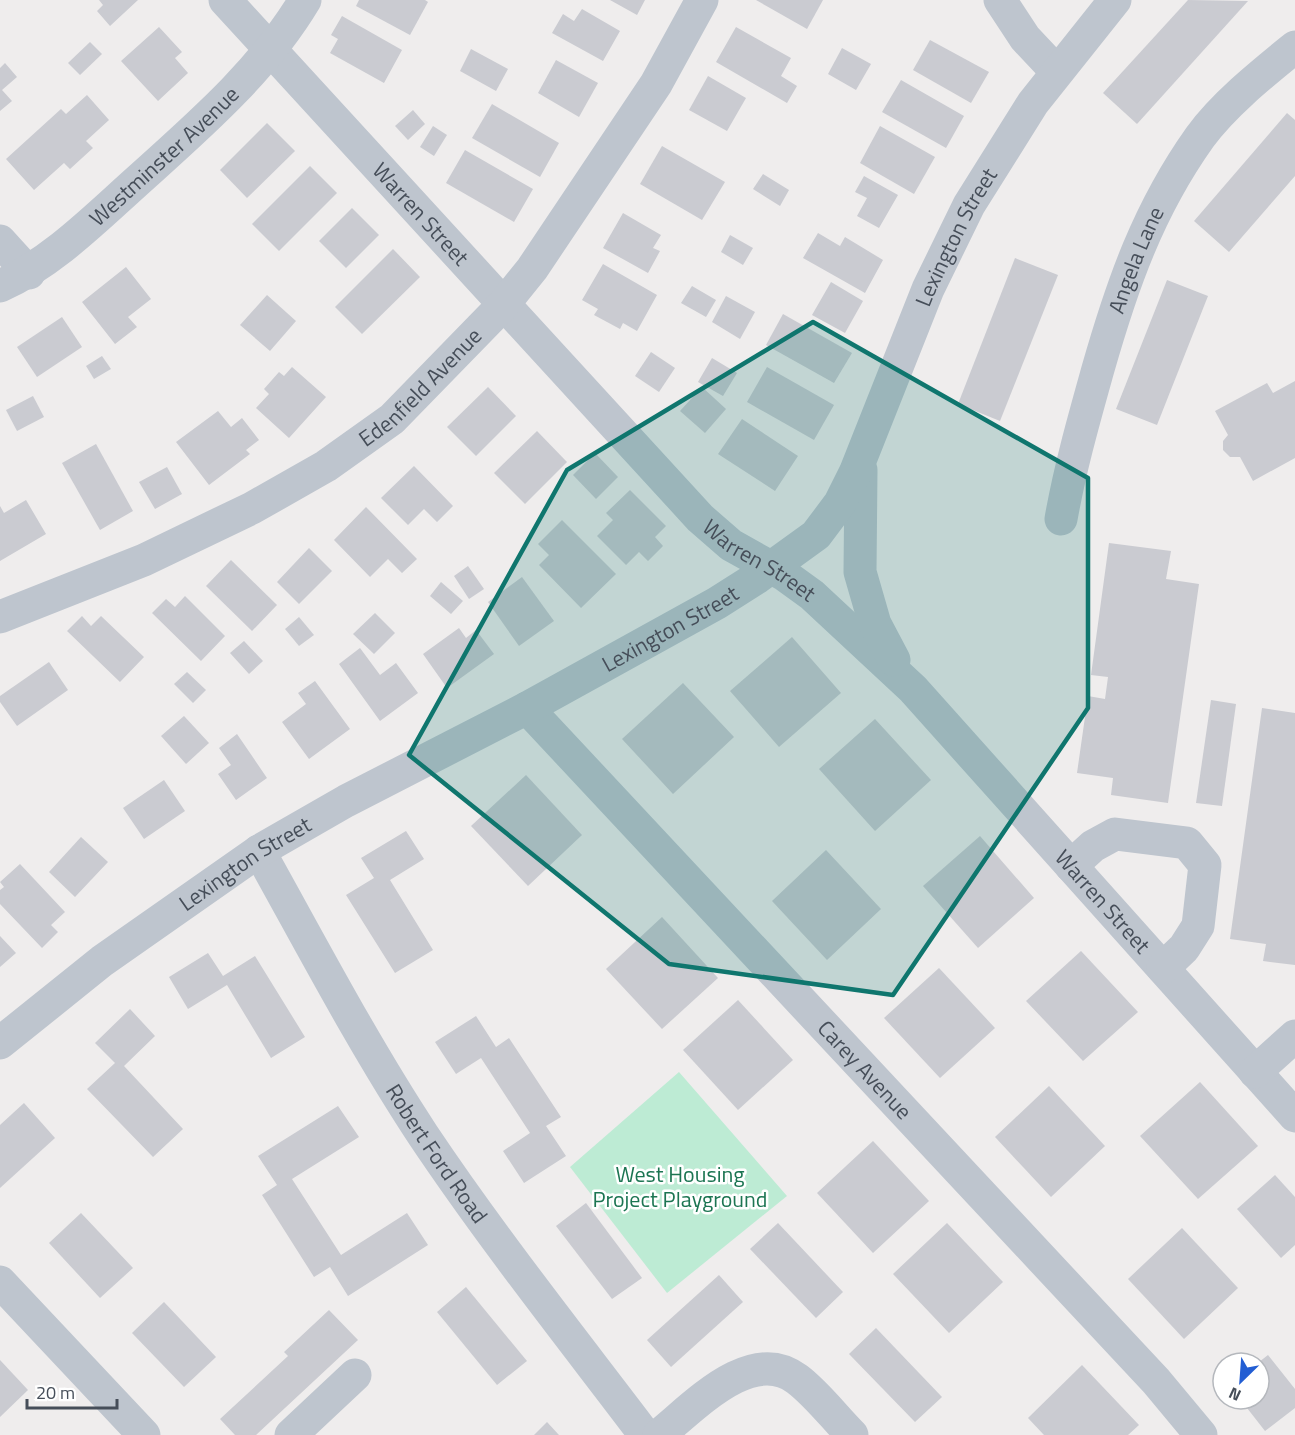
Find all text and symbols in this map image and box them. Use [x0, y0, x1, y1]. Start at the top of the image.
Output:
street label: Westminster Avenue [81, 78, 247, 234]
street label: Warren Street [365, 154, 478, 273]
street label: Lexington Street [906, 161, 1006, 311]
street label: Angela Lane [1099, 200, 1172, 318]
street label: Edenfield Avenue [351, 320, 489, 455]
street label: Warren Street [695, 511, 824, 610]
street label: Lexington Street [595, 576, 745, 681]
street label: Lexington Street [172, 807, 318, 919]
street label: Warren Street [1047, 842, 1159, 961]
street label: Carey Avenue [810, 1012, 920, 1127]
street label: Robert Ford Road [377, 1077, 496, 1230]
park label: West Housing Project Playground [592, 1157, 768, 1216]
north arrow [1211, 1351, 1271, 1411]
scale bar [27, 1372, 117, 1410]
text: 20 m [36, 1379, 75, 1406]
text: N [1225, 1381, 1245, 1408]

